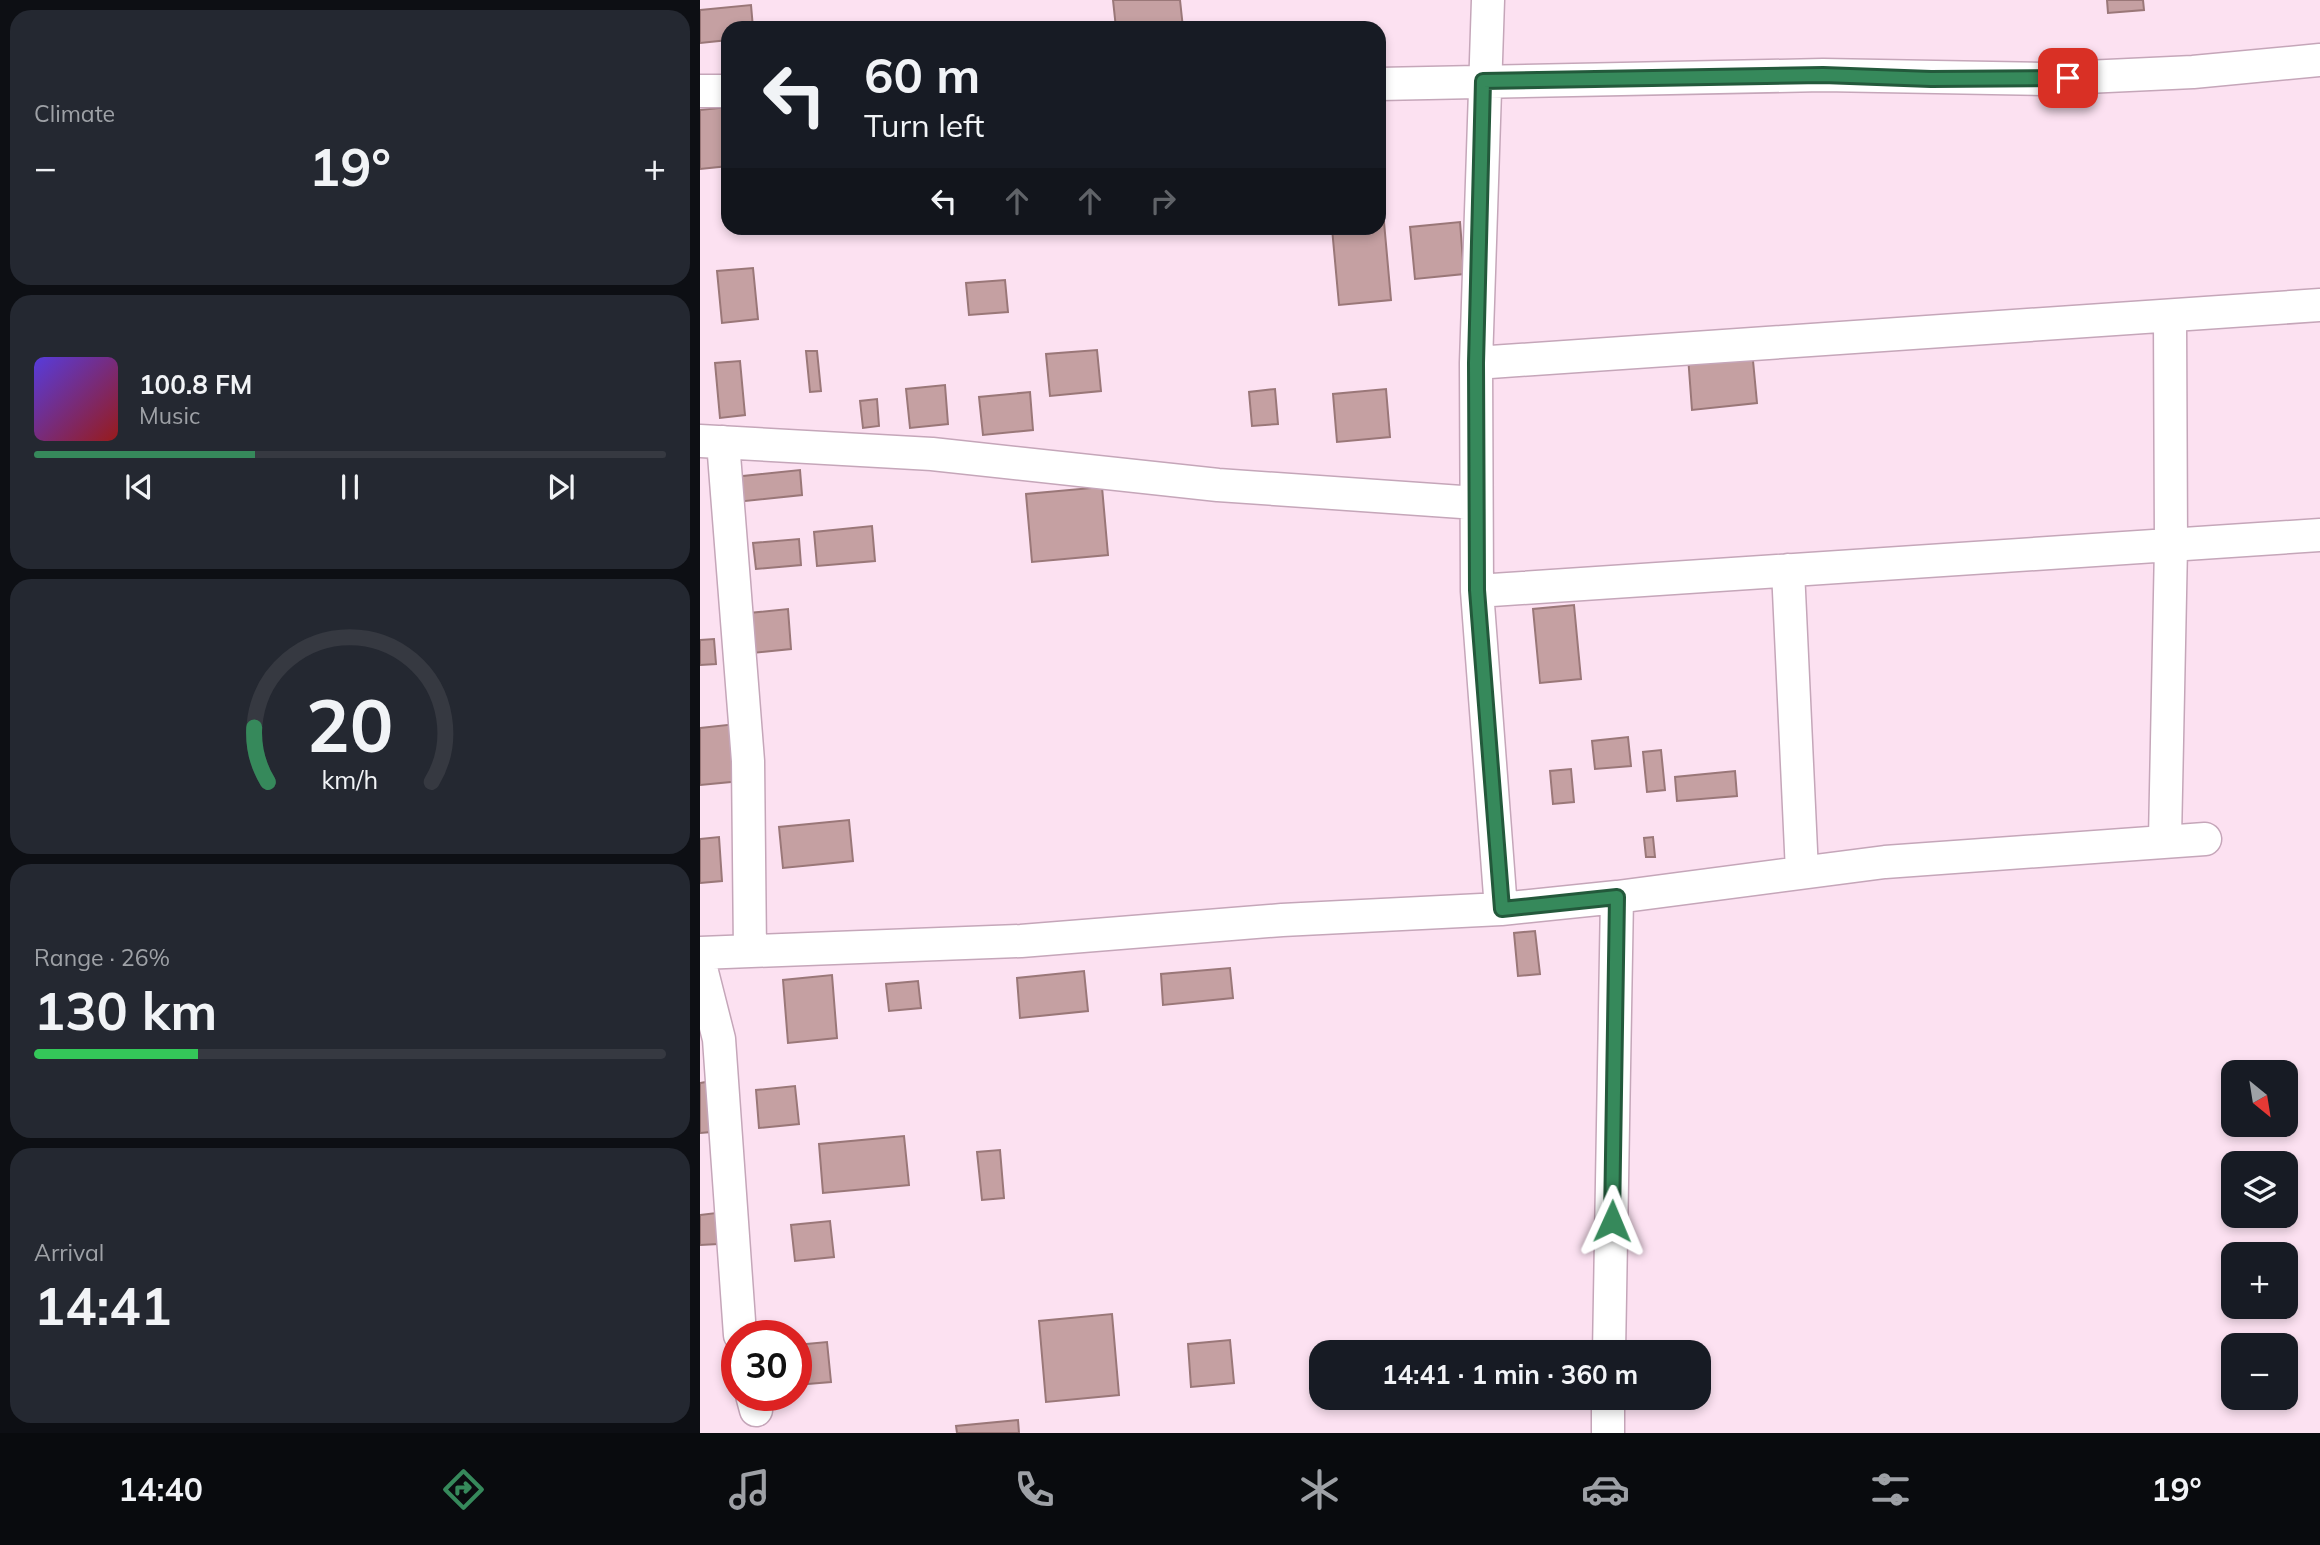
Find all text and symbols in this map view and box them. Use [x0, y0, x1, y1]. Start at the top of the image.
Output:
text: 60 m [864, 44, 980, 105]
pin [2038, 48, 2098, 108]
icon: left [749, 49, 840, 140]
icon: arrive [2049, 59, 2087, 97]
text: Climate [34, 99, 115, 128]
text: Turn left [864, 105, 984, 145]
text: 19° [309, 134, 391, 199]
text: − [34, 143, 57, 191]
text: + [643, 143, 666, 191]
icon: left [925, 182, 963, 220]
icon: ahead [998, 182, 1036, 220]
icon: ahead [1071, 182, 1109, 220]
icon: right [1144, 182, 1182, 220]
text: 100.8 FM [139, 368, 252, 401]
text: Music [139, 401, 200, 430]
icon: previous [120, 468, 158, 506]
icon: pause [331, 468, 369, 506]
icon: next [542, 468, 580, 506]
text: 20 [306, 680, 394, 771]
text: km/h [322, 764, 378, 795]
text: Range · 26% [34, 943, 170, 972]
text: 130 km [34, 978, 217, 1043]
north arrow [2221, 1060, 2298, 1138]
map controls [2221, 1060, 2298, 1410]
button: layers [2221, 1151, 2298, 1228]
position arrow [1575, 1184, 1649, 1258]
text: Arrival [34, 1238, 104, 1267]
button: + [2221, 1242, 2298, 1319]
text: 14:41 [34, 1273, 172, 1338]
speed limit sign: 30 [721, 1320, 812, 1411]
button: − [2221, 1333, 2298, 1410]
text: 14:41 · 1 min · 360 m [1382, 1358, 1638, 1391]
icon: directions [439, 1465, 488, 1514]
icon: music [725, 1465, 774, 1514]
icon: phone [1010, 1465, 1059, 1514]
icon: climate [1295, 1465, 1344, 1514]
icon: car [1581, 1465, 1630, 1514]
icon: filters [1866, 1465, 1915, 1514]
text: 14:40 [118, 1469, 203, 1509]
text: 19° [2151, 1469, 2202, 1509]

